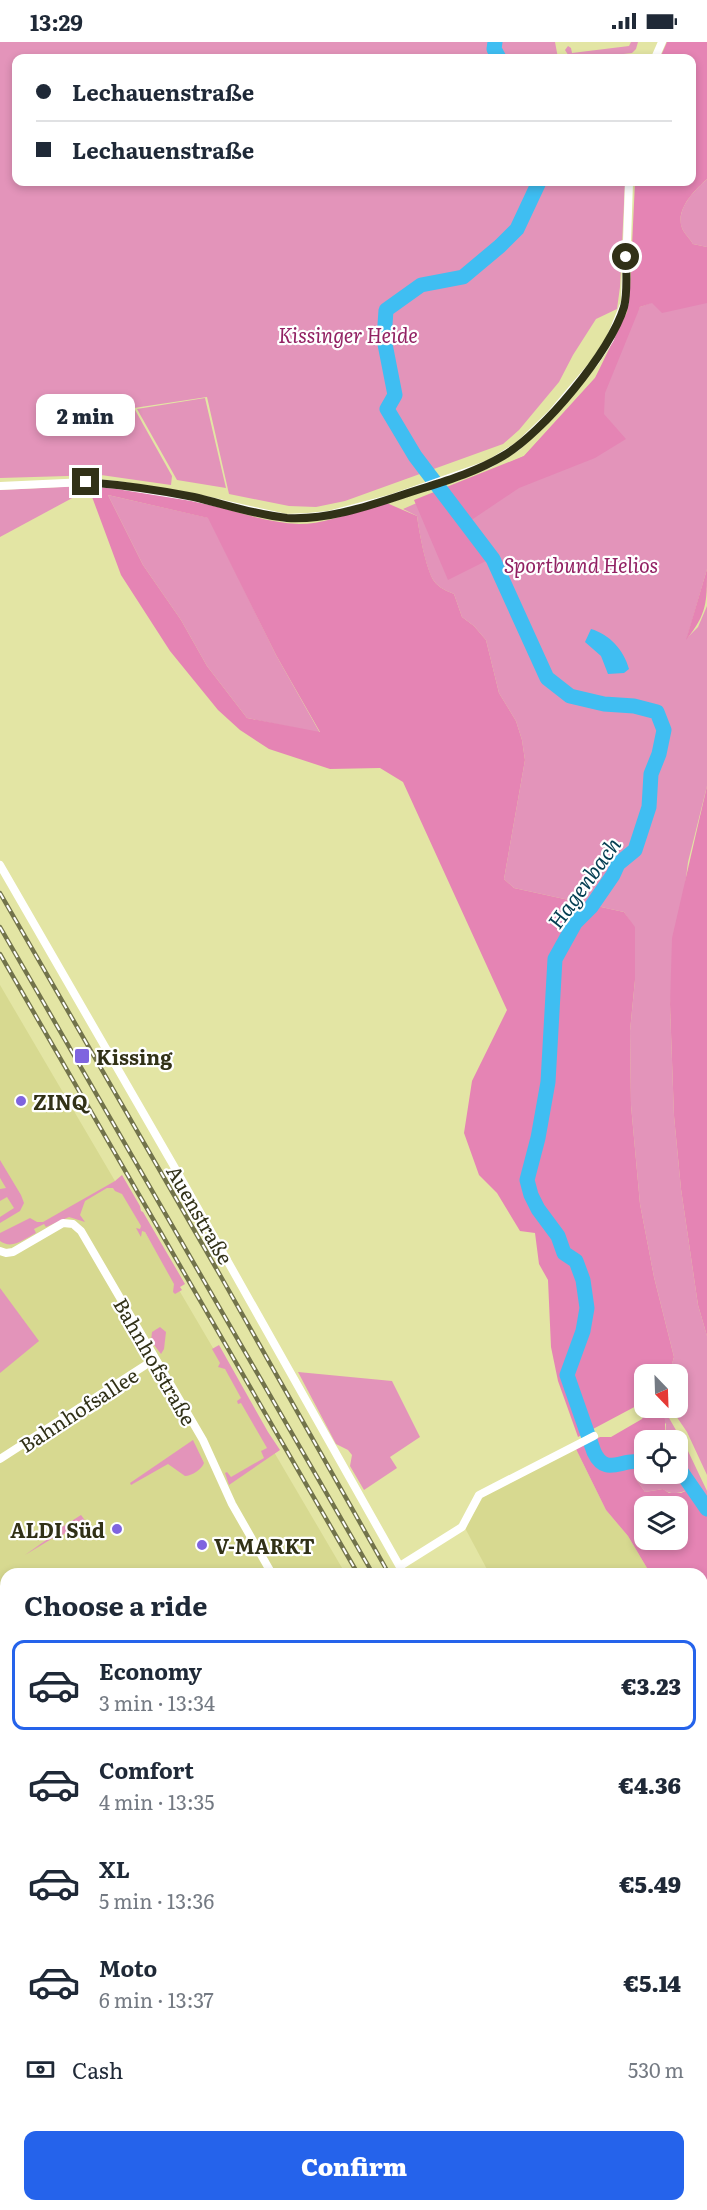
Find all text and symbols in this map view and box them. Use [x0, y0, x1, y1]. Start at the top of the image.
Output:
text: 13:29 [30, 5, 83, 38]
text: Lechauenstraße [72, 75, 254, 108]
text: Lechauenstraße [72, 133, 254, 166]
route start [612, 243, 639, 270]
park label: Kissinger Heide [278, 319, 418, 349]
callout: 2 min [36, 395, 136, 437]
text: 2 min [57, 400, 114, 430]
route end [72, 468, 99, 495]
park label: Sportbund Helios [504, 549, 658, 579]
water label: Hagenbach [539, 829, 627, 934]
place label: Kissing [96, 1041, 173, 1071]
marker: Kissing [73, 1047, 91, 1065]
place label: ZINQ [33, 1086, 91, 1116]
marker: ZINQ [14, 1094, 28, 1108]
street label: Auenstraße [160, 1159, 242, 1269]
street label: Bahnhofstraße [107, 1291, 205, 1431]
street label: Bahnhofsallee [13, 1359, 143, 1459]
north arrow [634, 1364, 688, 1418]
map controls [634, 1364, 688, 1550]
button: locate [634, 1430, 688, 1484]
button: layers [634, 1496, 688, 1550]
place label: ALDI Süd [10, 1514, 105, 1544]
marker: ALDI Süd [110, 1522, 124, 1536]
place label: V-MARKT [214, 1530, 315, 1560]
marker: V-MARKT [195, 1538, 209, 1552]
text: Choose a ride [24, 1584, 207, 1624]
text: Economy [99, 1654, 202, 1687]
icon: car [27, 1658, 81, 1712]
text: €3.23 [621, 1669, 681, 1702]
text: 3 min · 13:34 [99, 1687, 215, 1717]
text: Comfort [99, 1753, 194, 1786]
icon: car [27, 1757, 81, 1811]
text: €4.36 [618, 1768, 681, 1801]
text: 4 min · 13:35 [99, 1786, 214, 1816]
text: XL [99, 1852, 130, 1885]
icon: car [27, 1856, 81, 1910]
text: €5.49 [619, 1867, 681, 1900]
text: 5 min · 13:36 [99, 1885, 214, 1915]
text: Moto [99, 1951, 157, 1984]
icon: car [27, 1955, 81, 2009]
text: €5.14 [624, 1966, 681, 1999]
text: 6 min · 13:37 [99, 1984, 214, 2014]
icon: cash [24, 2053, 57, 2086]
text: Cash [72, 2053, 123, 2086]
text: 530 m [628, 2054, 684, 2084]
button: Confirm [24, 2131, 684, 2200]

